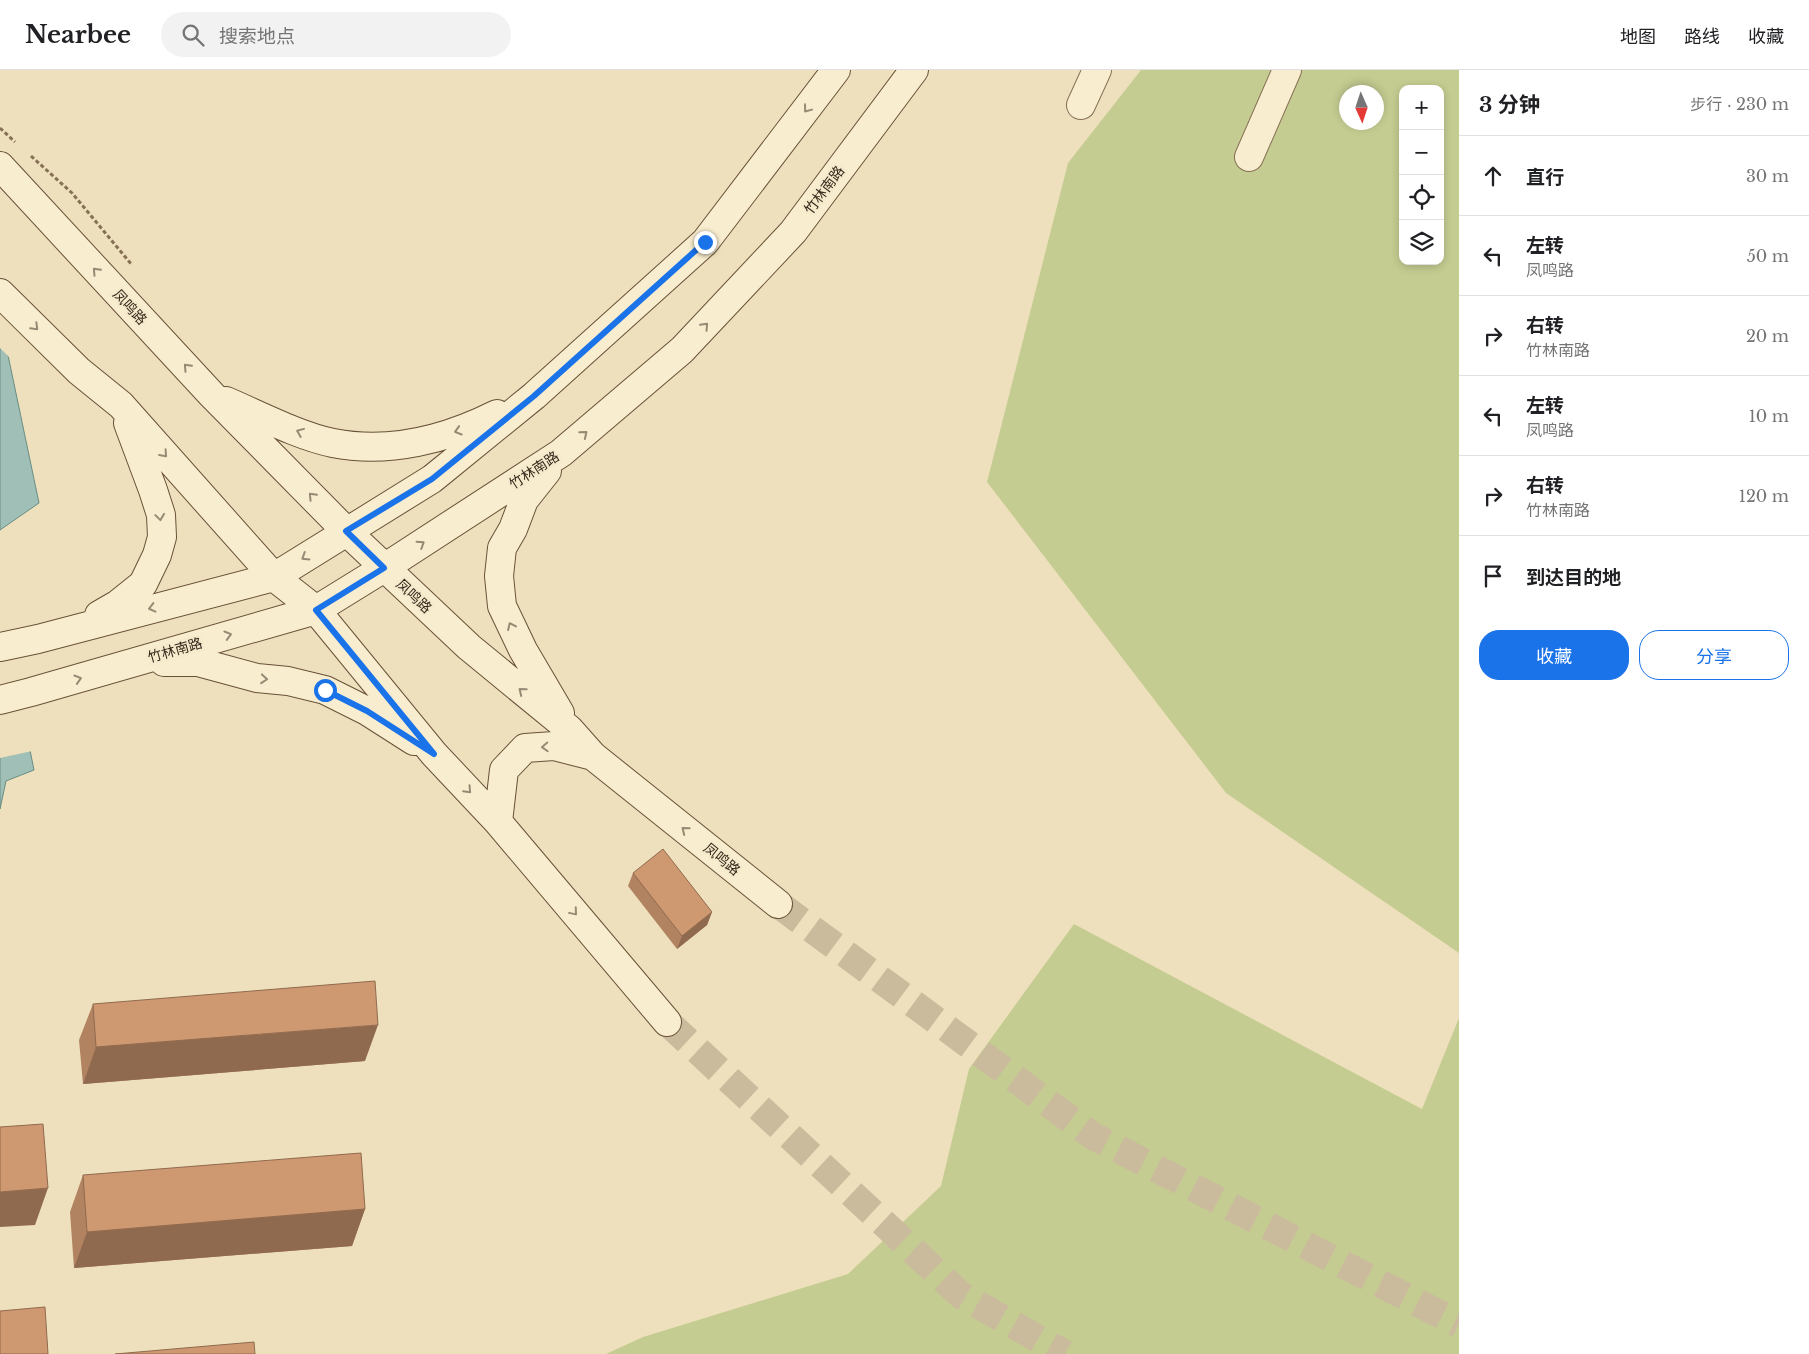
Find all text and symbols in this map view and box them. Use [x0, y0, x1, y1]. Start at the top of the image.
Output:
search box [161, 12, 511, 57]
text: Nearbee [25, 20, 131, 49]
icon: search [179, 21, 207, 49]
text: 搜索地点 [219, 25, 295, 48]
text: 地图 [1620, 26, 1656, 48]
text: 路线 [1684, 26, 1720, 48]
text: 收藏 [1748, 26, 1784, 48]
north arrow [1339, 85, 1384, 130]
map controls [1399, 85, 1444, 265]
button: + [1399, 85, 1444, 130]
text: 3 分钟 [1479, 92, 1540, 118]
text: 步行 · 230 m [1690, 94, 1789, 114]
one-way arrow [804, 103, 812, 112]
button: − [1399, 130, 1444, 175]
street label: 竹林南路 [800, 162, 848, 218]
icon: ahead [1479, 162, 1507, 190]
text: 直行 [1526, 166, 1564, 189]
text: 30 m [1746, 166, 1789, 186]
button: locate [1399, 175, 1444, 220]
button: layers [1399, 220, 1444, 265]
route end [694, 231, 717, 254]
text: 左转 [1526, 234, 1564, 257]
icon: left [1479, 242, 1507, 270]
text: 50 m [1747, 246, 1789, 266]
text: 凤鸣路 [1526, 260, 1574, 280]
one-way arrow [93, 267, 102, 276]
street label: 凤鸣路 [109, 286, 151, 328]
text: 右转 [1526, 314, 1564, 337]
one-way arrow [29, 321, 38, 330]
one-way arrow [699, 322, 708, 331]
icon: right [1479, 322, 1507, 350]
text: 20 m [1746, 326, 1789, 346]
text: 竹林南路 [1526, 340, 1590, 360]
one-way arrow [184, 364, 193, 373]
text: 左转 [1526, 394, 1564, 417]
icon: left [1479, 402, 1507, 430]
text: 10 m [1749, 406, 1789, 426]
text: 凤鸣路 [1526, 420, 1574, 440]
one-way arrow [454, 425, 463, 435]
one-way arrow [296, 428, 304, 438]
one-way arrow [578, 431, 587, 439]
street label: 竹林南路 [506, 447, 562, 493]
one-way arrow [159, 448, 168, 457]
text: 右转 [1526, 474, 1564, 497]
icon: right [1479, 482, 1507, 510]
text: 120 m [1739, 486, 1789, 506]
one-way arrow [309, 493, 318, 502]
text: 竹林南路 [1526, 500, 1590, 520]
one-way arrow [154, 513, 165, 521]
one-way arrow [415, 541, 424, 550]
one-way arrow [301, 551, 310, 561]
icon: arrive [1479, 562, 1507, 590]
text: 到达目的地 [1526, 566, 1621, 589]
street label: 凤鸣路 [393, 575, 435, 617]
one-way arrow [148, 603, 157, 613]
one-way arrow [507, 622, 518, 631]
one-way arrow [223, 630, 231, 640]
button: 收藏 [1479, 630, 1629, 680]
button: 分享 [1639, 630, 1789, 680]
street label: 竹林南路 [146, 634, 204, 666]
one-way arrow [261, 673, 269, 684]
one-way arrow [73, 674, 82, 684]
route start [314, 679, 337, 702]
one-way arrow [519, 688, 528, 696]
one-way arrow [541, 741, 549, 752]
one-way arrow [462, 784, 471, 793]
one-way arrow [682, 827, 691, 835]
street label: 凤鸣路 [700, 839, 744, 879]
one-way arrow [569, 907, 578, 916]

